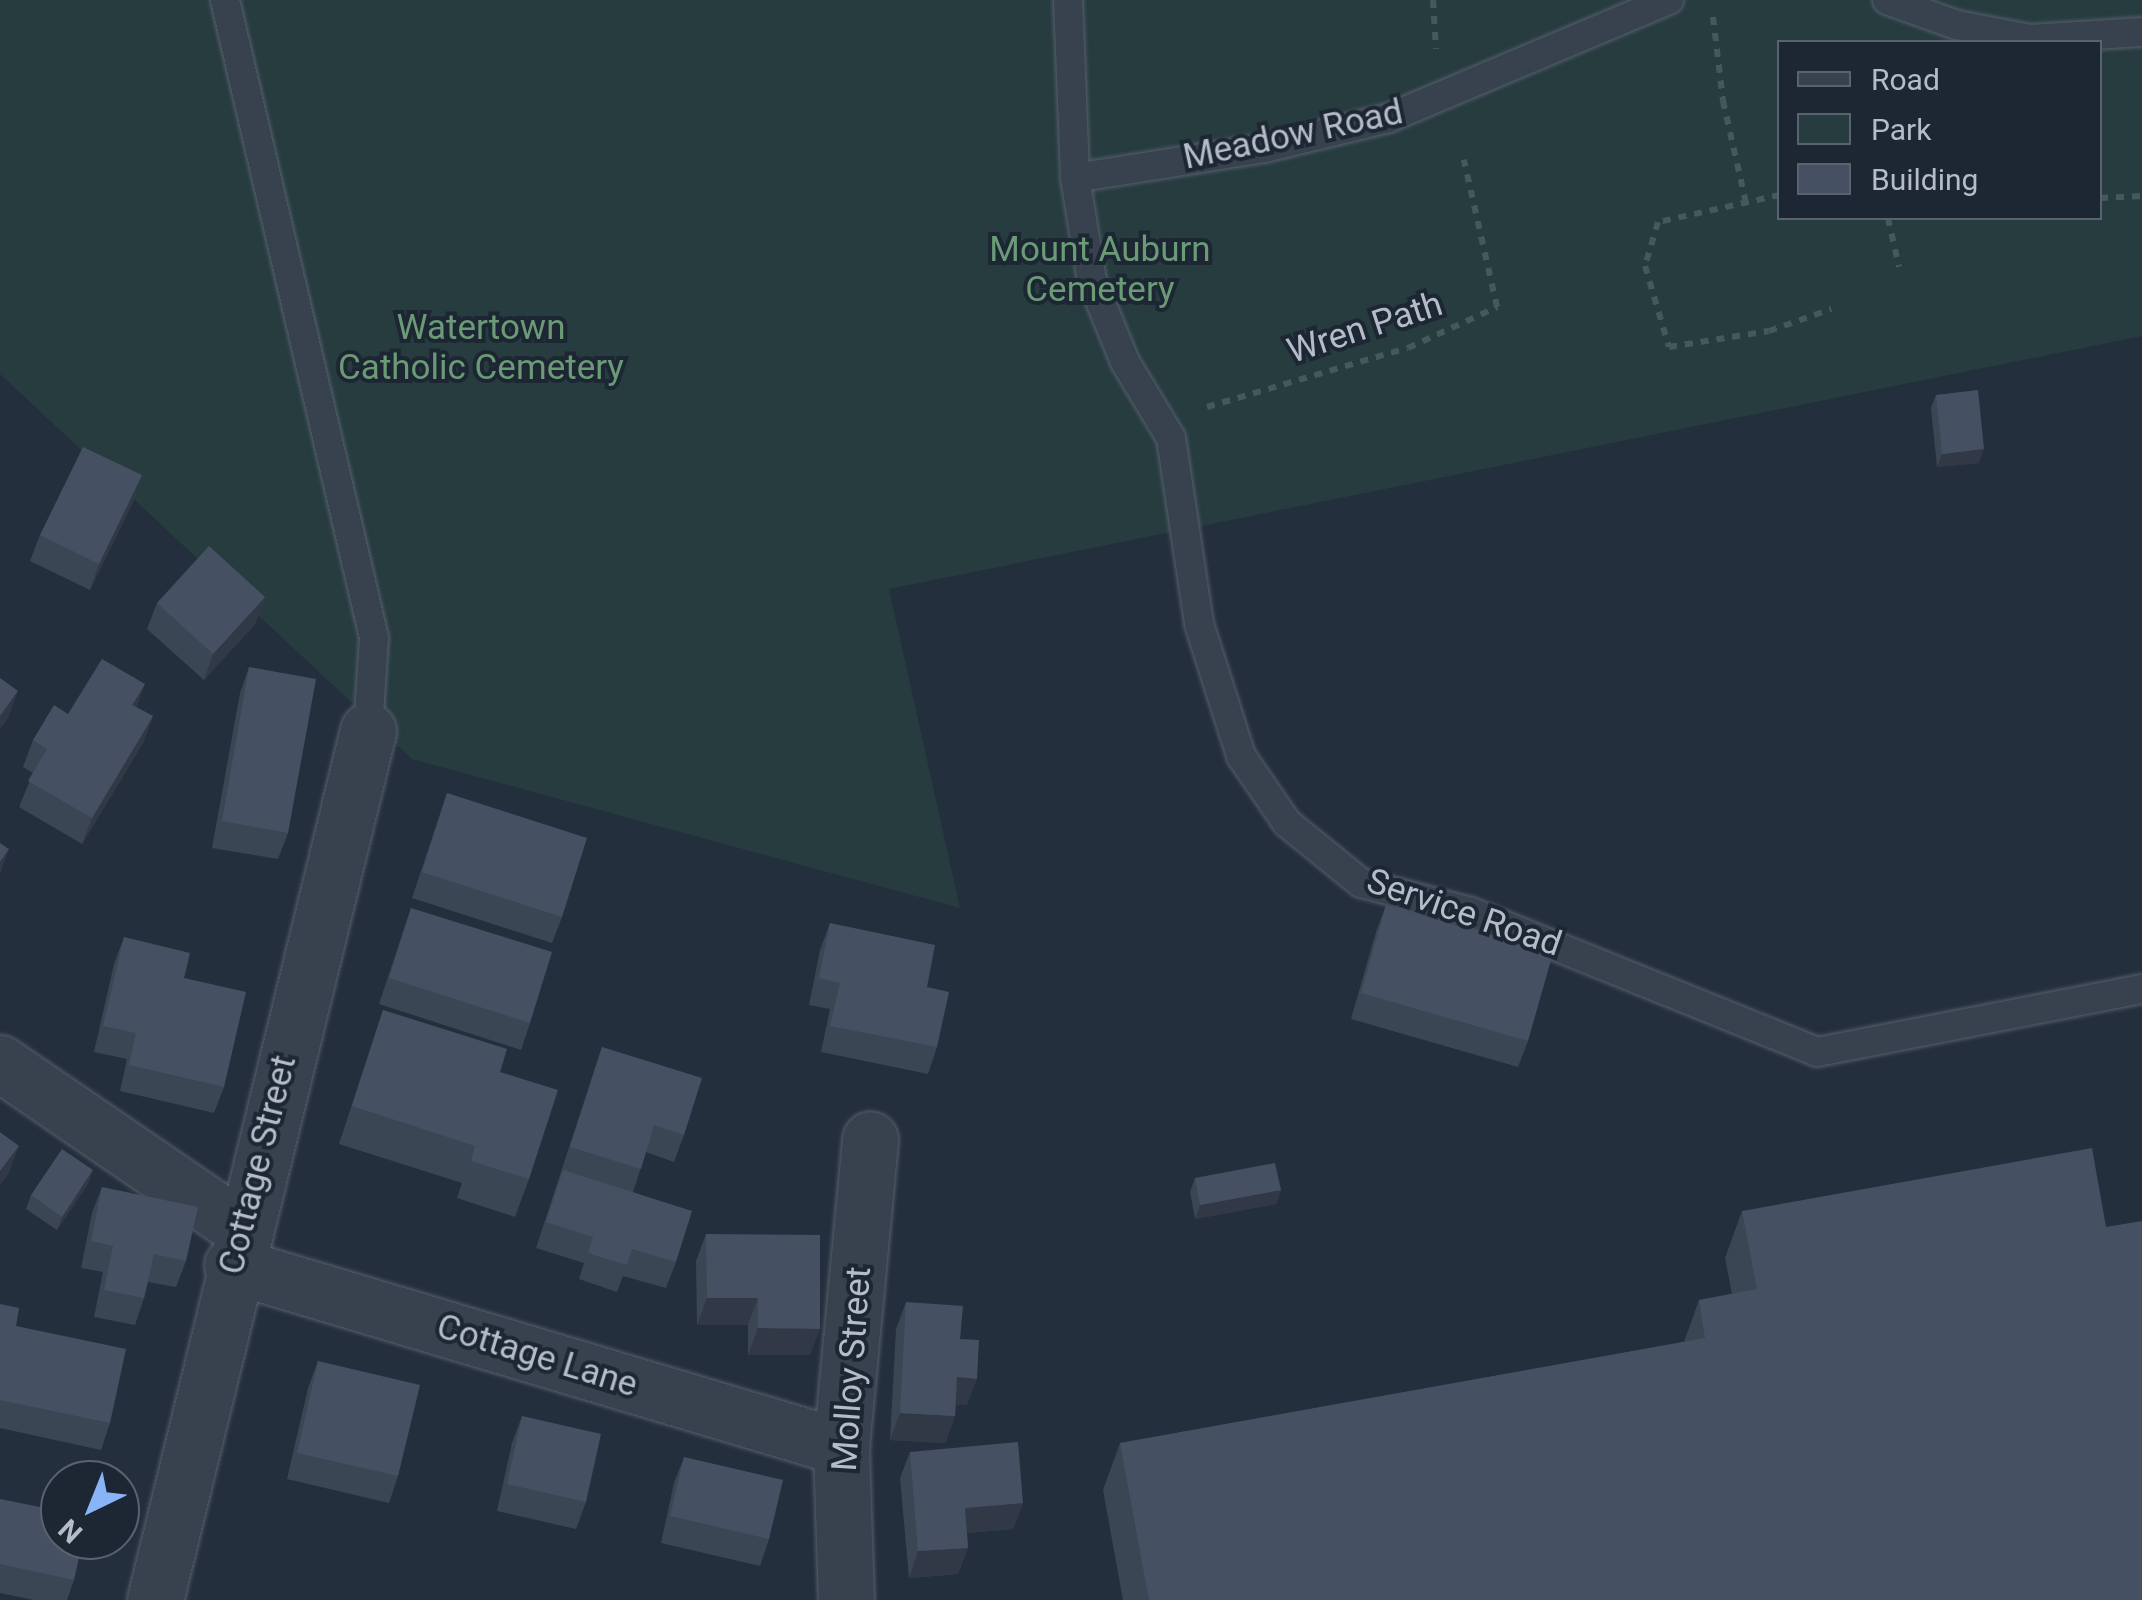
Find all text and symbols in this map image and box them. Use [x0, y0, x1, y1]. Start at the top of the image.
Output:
legend [1777, 40, 2102, 220]
text: Road [1871, 62, 1940, 97]
street label: Meadow Road [1180, 91, 1406, 179]
text: Park [1871, 112, 1931, 147]
text: Building [1871, 162, 1978, 197]
park label: Mount Auburn Cemetery [989, 229, 1211, 311]
street label: Wren Path [1282, 283, 1448, 373]
park label: Watertown Catholic Cemetery [338, 307, 624, 389]
street label: Service Road [1361, 860, 1567, 966]
street label: Cottage Street [211, 1051, 305, 1279]
street label: Molloy Street [824, 1265, 880, 1473]
street label: Cottage Lane [432, 1306, 642, 1406]
north arrow [40, 1460, 140, 1560]
text: N [52, 1512, 89, 1550]

